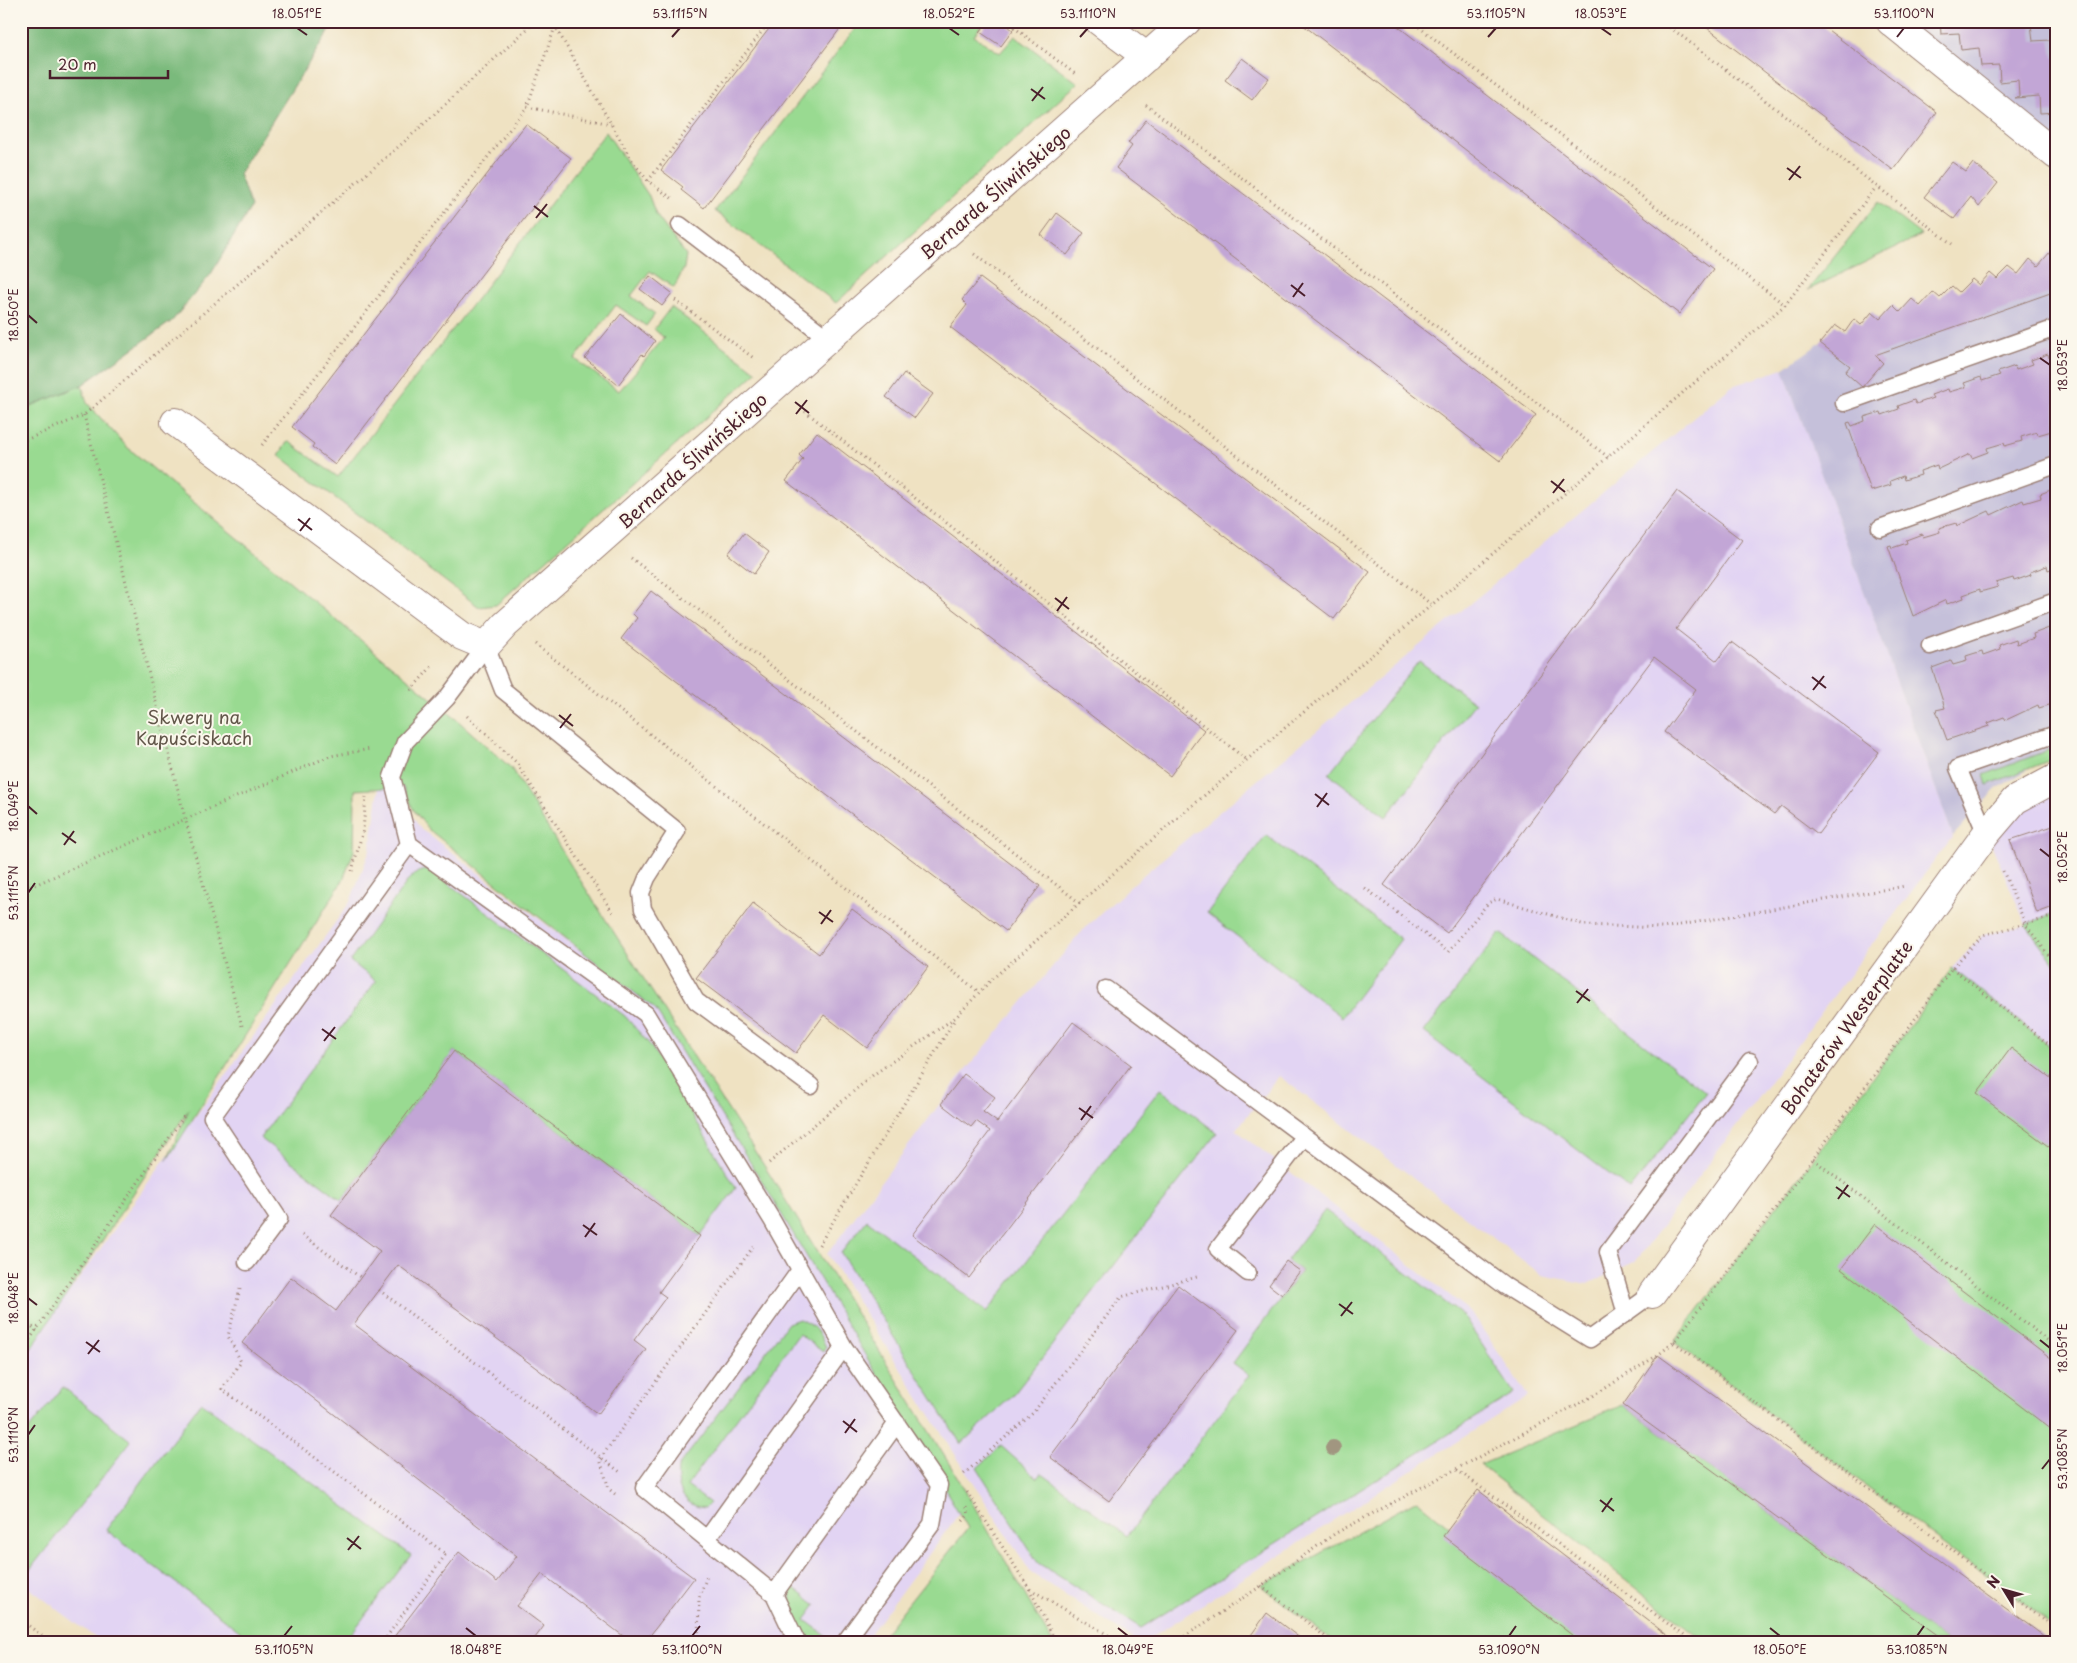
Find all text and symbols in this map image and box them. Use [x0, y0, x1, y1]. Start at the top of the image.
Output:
text: 18.051°E [272, 4, 322, 22]
text: 53.1115°N [652, 4, 708, 22]
text: 18.052°E [923, 4, 975, 22]
text: 53.1110°N [1060, 4, 1116, 22]
text: 53.1105°N [1466, 4, 1526, 22]
text: 18.053°E [1575, 4, 1627, 22]
text: 53.1100°N [1874, 4, 1934, 22]
scale bar [50, 48, 168, 80]
text: 20 m [58, 52, 97, 75]
street label: Bernarda Śliwińskiego [914, 119, 1076, 265]
text: 18.050°E [4, 288, 22, 342]
text: 18.053°E [2053, 339, 2071, 391]
street label: Bernarda Śliwińskiego [611, 386, 773, 534]
park label: Skwery na Kapuściskach [136, 703, 252, 751]
text: 18.049°E [4, 780, 22, 832]
text: 18.052°E [2053, 831, 2071, 883]
text: 53.1115°N [4, 865, 22, 921]
street label: Bohaterów Westerplatte [1773, 934, 1919, 1120]
text: 18.048°E [4, 1272, 22, 1324]
text: 18.051°E [2053, 1323, 2071, 1373]
text: 53.1110°N [4, 1407, 22, 1463]
text: 53.1085°N [2053, 1428, 2071, 1490]
north arrow [1980, 1566, 2030, 1616]
text: N [1981, 1571, 2005, 1593]
text: 53.1105°N [254, 1640, 314, 1658]
text: 18.048°E [450, 1640, 502, 1658]
text: 53.1100°N [662, 1640, 722, 1658]
text: 18.049°E [1102, 1640, 1154, 1658]
text: 53.1090°N [1478, 1640, 1540, 1658]
text: 18.050°E [1753, 1640, 1807, 1658]
text: 53.1085°N [1886, 1640, 1948, 1658]

